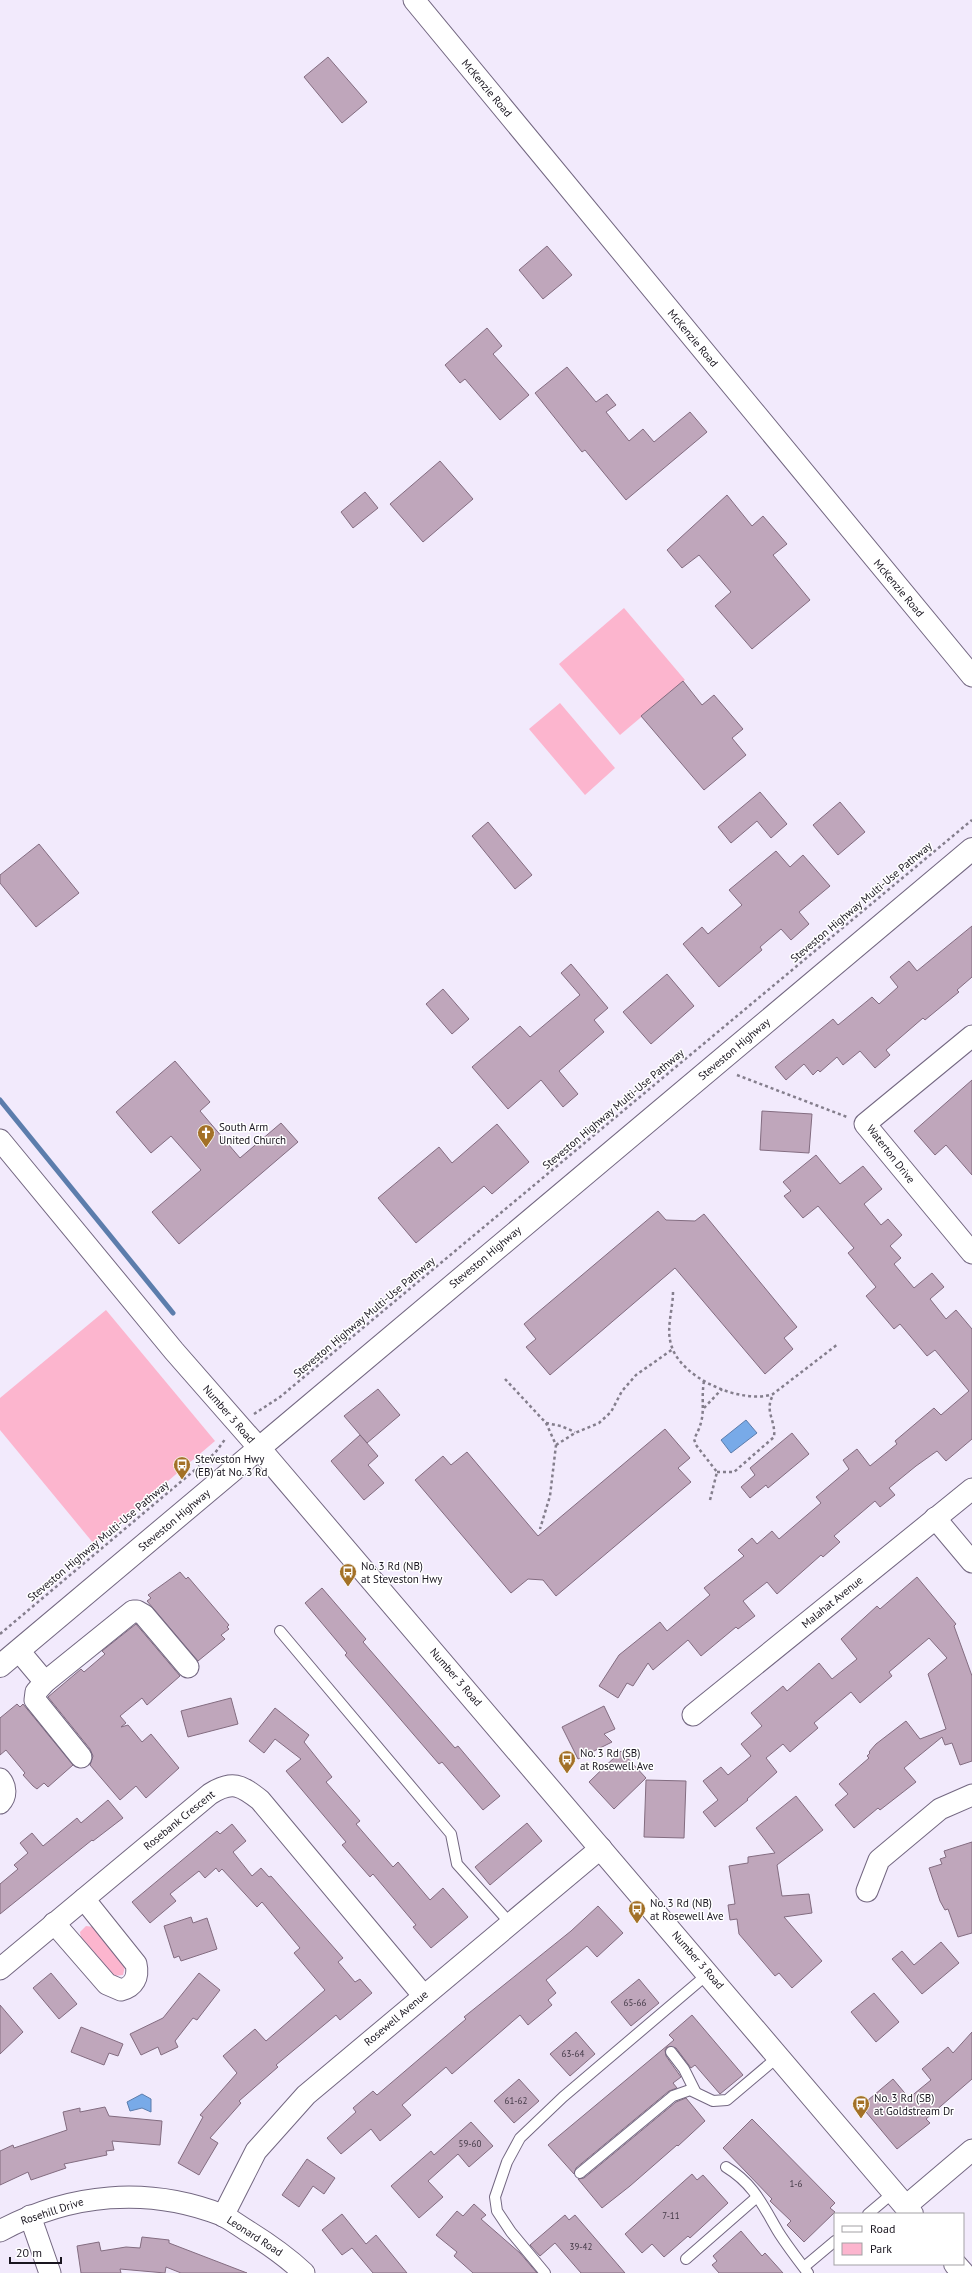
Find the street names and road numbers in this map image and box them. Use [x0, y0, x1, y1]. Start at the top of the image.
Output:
street label: McKenzie Road [459, 56, 515, 120]
street label: McKenzie Road [665, 306, 721, 370]
street label: McKenzie Road [871, 556, 927, 620]
street label: Steveston Highway Multi-Use Pathway [787, 838, 935, 965]
street label: Steveston Highway [695, 1014, 773, 1083]
street label: Steveston Highway Multi-Use Pathway [539, 1045, 687, 1172]
street label: Waterton Drive [864, 1122, 918, 1186]
street label: Steveston Highway [446, 1222, 524, 1291]
street label: Steveston Highway Multi-Use Pathway [290, 1253, 438, 1380]
street label: Number 3 Road [200, 1382, 258, 1446]
street label: Steveston Highway Multi-Use Pathway [24, 1477, 172, 1604]
street label: Steveston Highway [135, 1485, 213, 1554]
street label: Malahat Avenue [798, 1573, 866, 1631]
street label: Number 3 Road [427, 1645, 485, 1709]
street label: Rosebank Crescent [141, 1787, 218, 1853]
street label: Number 3 Road [669, 1928, 727, 1992]
street label: Rosewell Avenue [361, 1987, 431, 2049]
street label: Rosehill Drive [19, 2194, 86, 2228]
street label: Leonard Road [224, 2213, 286, 2259]

